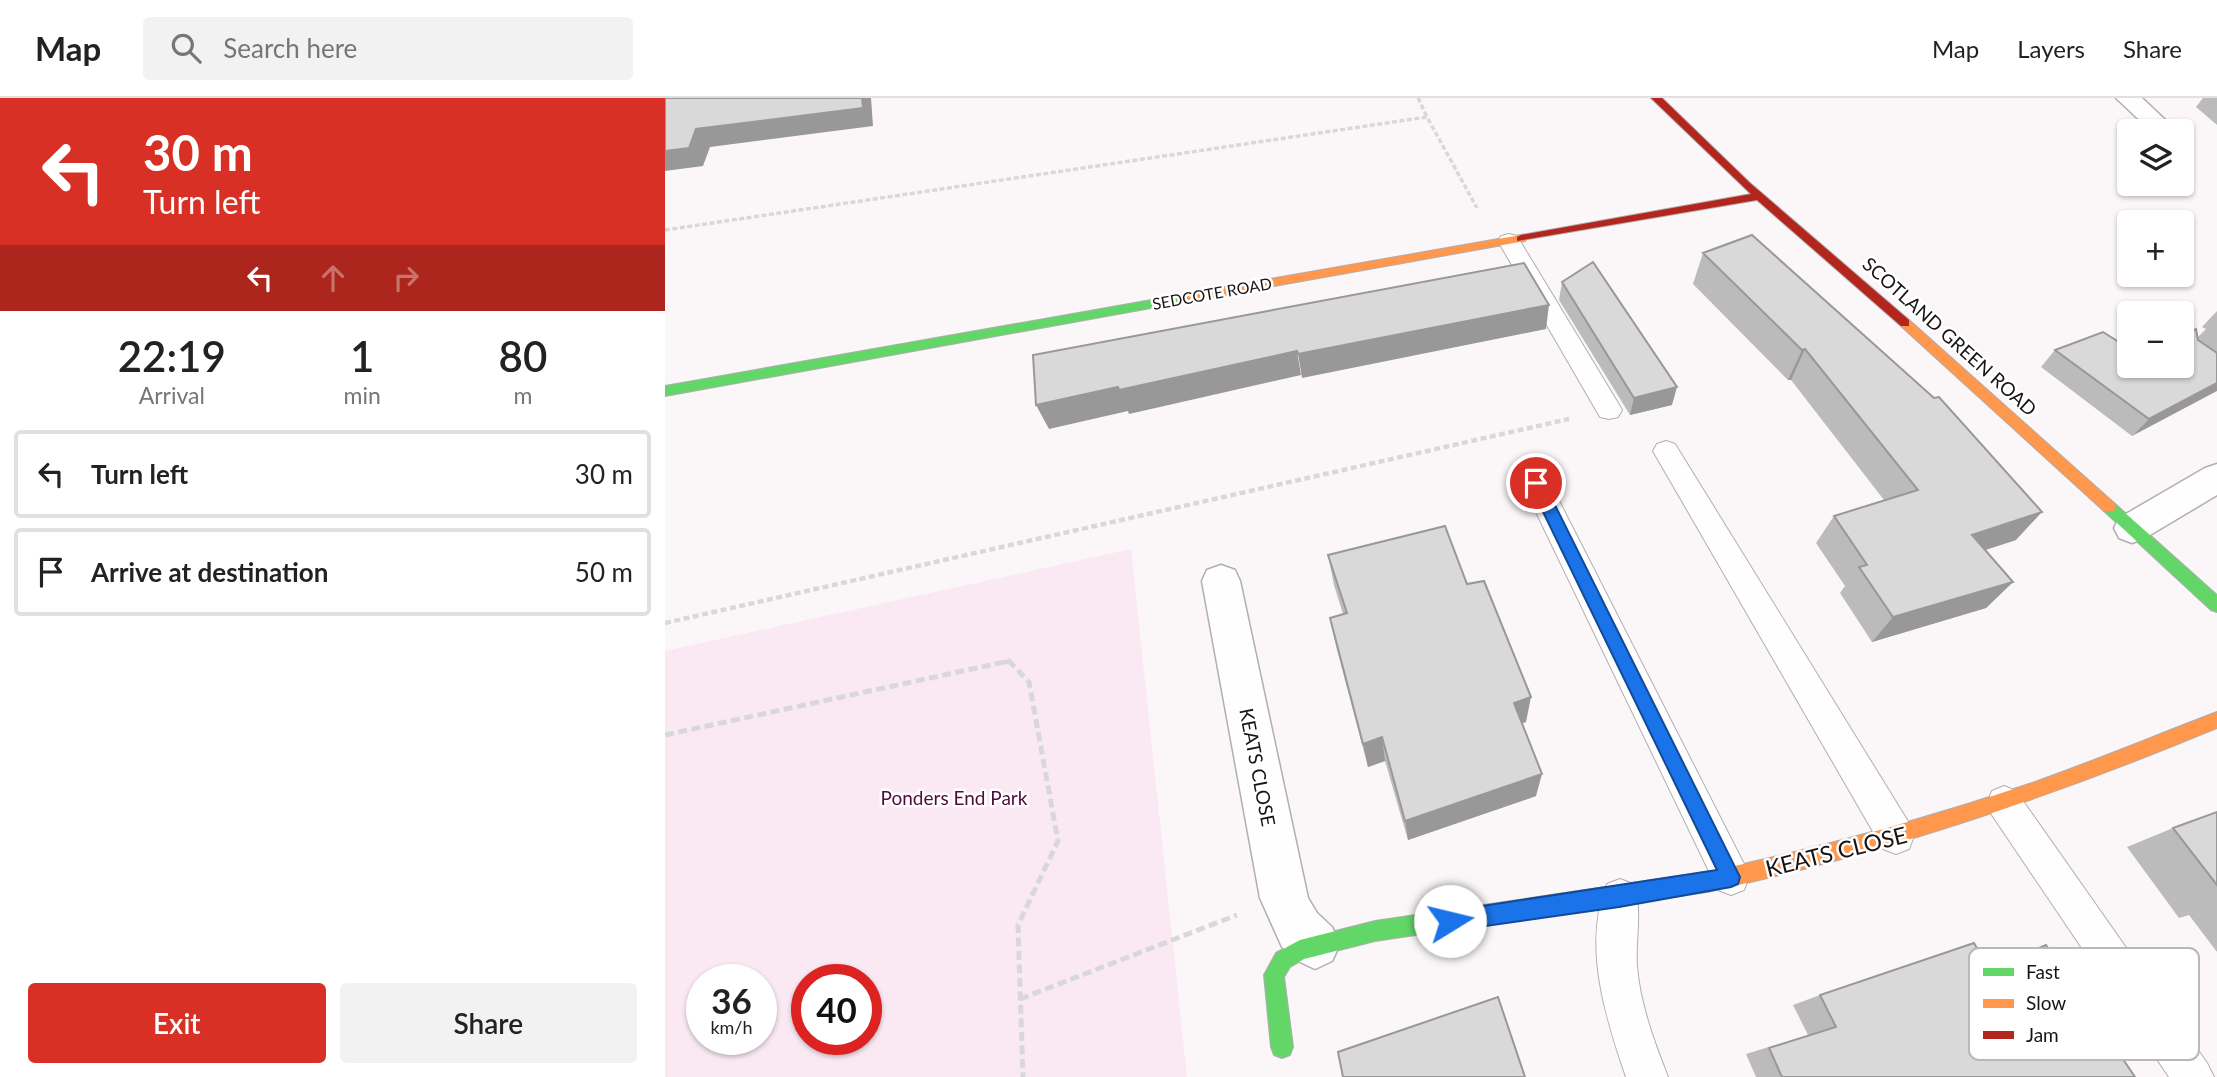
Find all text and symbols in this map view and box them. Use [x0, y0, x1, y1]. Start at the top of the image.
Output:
search box [143, 17, 633, 80]
text: Map [35, 28, 101, 68]
icon: search [167, 29, 205, 67]
text: Search here [223, 32, 357, 64]
text: Map [1932, 34, 1979, 63]
text: Layers [2017, 34, 2085, 63]
text: Share [2123, 34, 2182, 63]
map controls [2117, 119, 2194, 378]
button: layers [2117, 119, 2194, 196]
text: 30 m [143, 123, 253, 181]
icon: left [28, 126, 119, 217]
text: Turn left [143, 182, 260, 221]
button: + [2117, 210, 2194, 287]
street label: SCOTLAND GREEN ROAD [1858, 252, 2042, 420]
icon: left [241, 259, 279, 297]
icon: ahead [314, 259, 352, 297]
icon: right [387, 259, 425, 297]
street label: SEDCOTE ROAD [1151, 273, 1273, 313]
button: − [2117, 301, 2194, 378]
text: 22:19 [118, 331, 226, 381]
text: 1 [350, 331, 374, 381]
text: 80 [499, 331, 547, 381]
text: Arrival [139, 381, 205, 409]
text: min [344, 381, 381, 409]
text: m [513, 381, 532, 409]
pin [1506, 453, 1566, 513]
icon: left [32, 455, 70, 493]
text: Turn left [91, 458, 188, 490]
text: 30 m [575, 458, 633, 490]
icon: arrive [1517, 464, 1555, 502]
icon: arrive [32, 553, 70, 591]
text: Arrive at destination [91, 556, 328, 588]
text: 50 m [575, 556, 633, 588]
street label: KEATS CLOSE [1235, 706, 1281, 828]
park label: Ponders End Park [881, 786, 1028, 809]
street label: KEATS CLOSE [1762, 820, 1910, 882]
position arrow [1413, 884, 1487, 958]
legend [1969, 948, 2199, 1060]
text: Fast [2026, 960, 2060, 983]
speed limit sign: 40 [791, 964, 882, 1055]
text: 36 [711, 979, 752, 1021]
button: Exit [28, 983, 326, 1063]
button: Share [340, 983, 637, 1063]
text: Slow [2026, 991, 2066, 1014]
text: km/h [710, 1016, 753, 1038]
text: Jam [2026, 1023, 2059, 1046]

